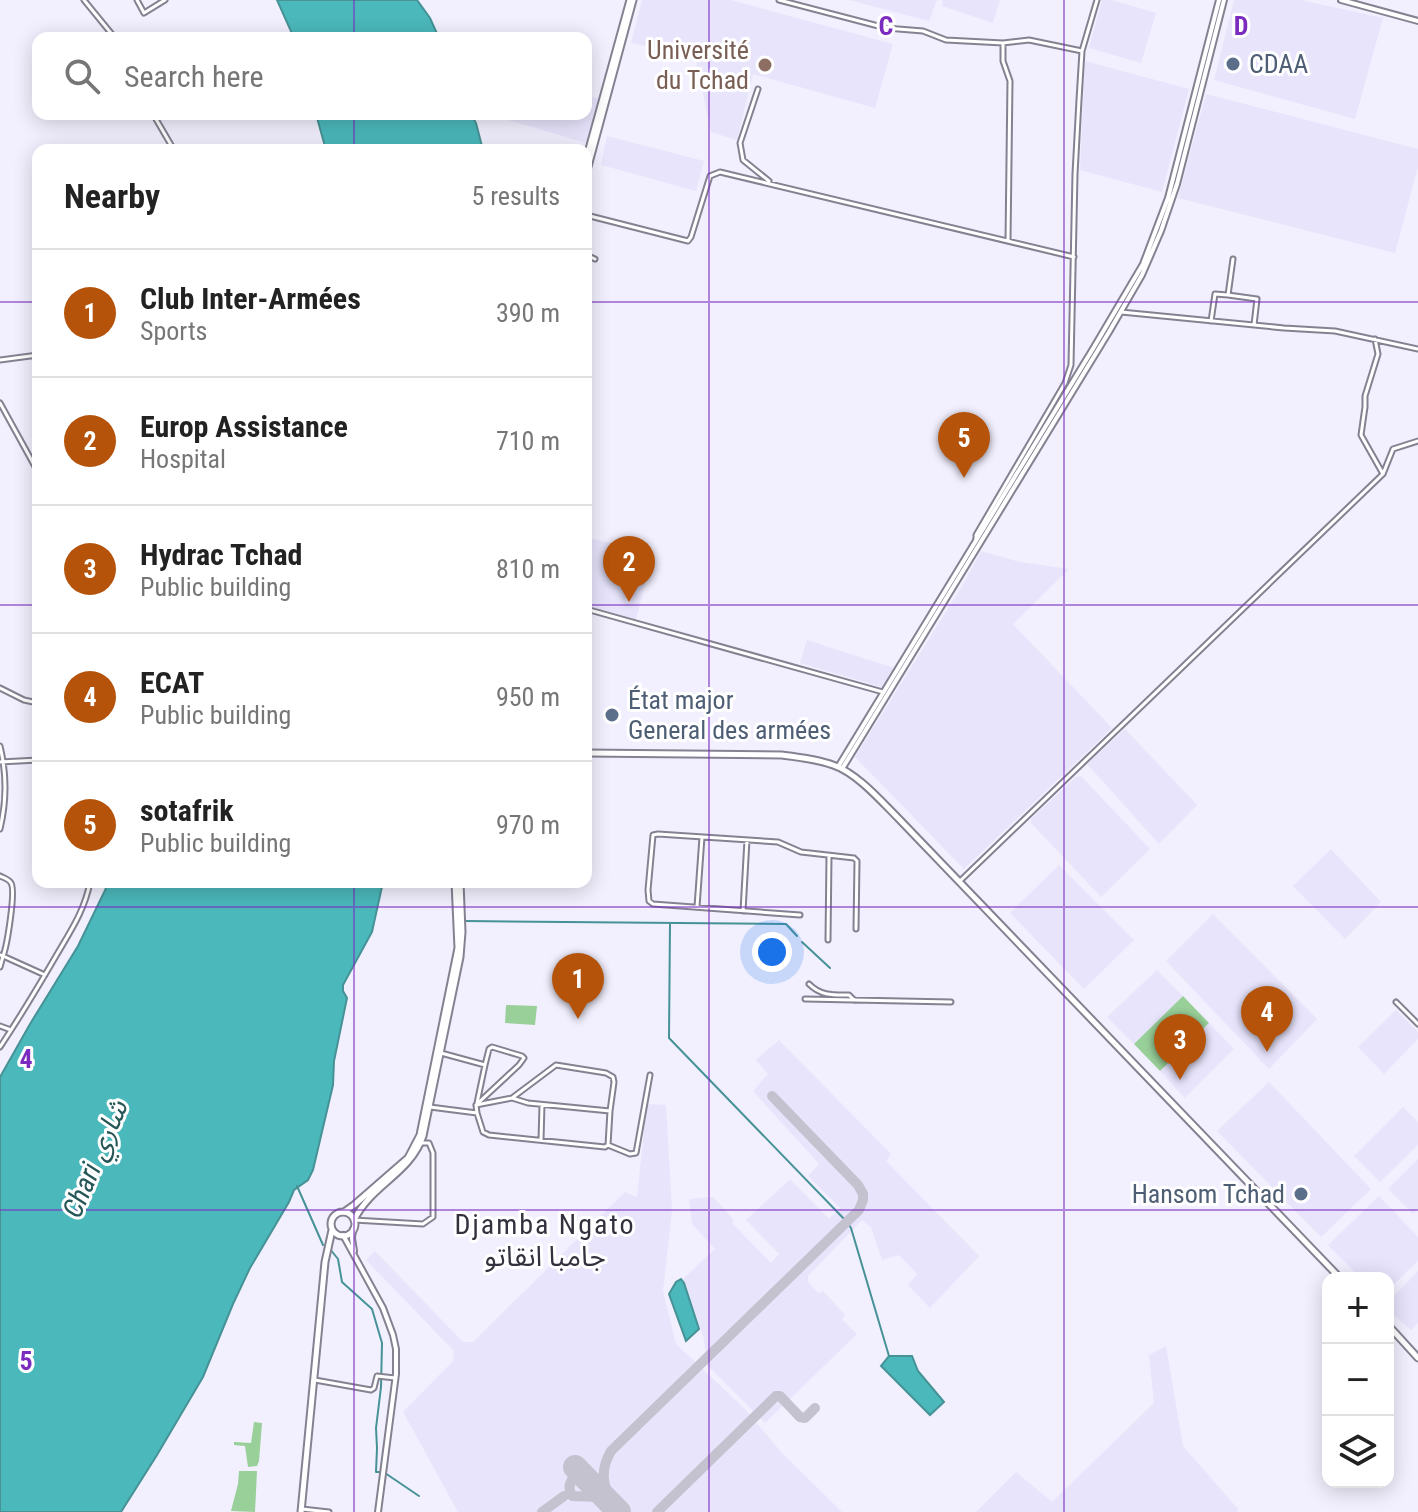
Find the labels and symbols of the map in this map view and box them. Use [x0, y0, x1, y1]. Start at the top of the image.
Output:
text: C [879, 11, 894, 41]
text: D [1234, 11, 1248, 41]
place label: Université du Tchad [647, 35, 749, 95]
place label: CDAA [1249, 49, 1308, 79]
marker: CDAA [1224, 55, 1242, 73]
marker: Université du Tchad [756, 56, 774, 74]
pin: 5 [938, 412, 990, 478]
pin: 2 [603, 536, 655, 602]
place label: État major General des armées [628, 685, 831, 745]
marker: État major General des armées [603, 706, 621, 724]
your location [752, 932, 792, 972]
pin: 1 [552, 953, 604, 1019]
pin: 4 [1241, 986, 1293, 1052]
pin: 3 [1154, 1014, 1206, 1080]
text: 4 [19, 1044, 33, 1074]
water label: Chari شاري [56, 1094, 140, 1225]
place label: Hansom Tchad [1132, 1179, 1285, 1209]
marker: Hansom Tchad [1292, 1185, 1310, 1203]
district label: Djamba Ngato جامبا انقاتو [454, 1208, 636, 1273]
text: 5 [19, 1346, 33, 1376]

